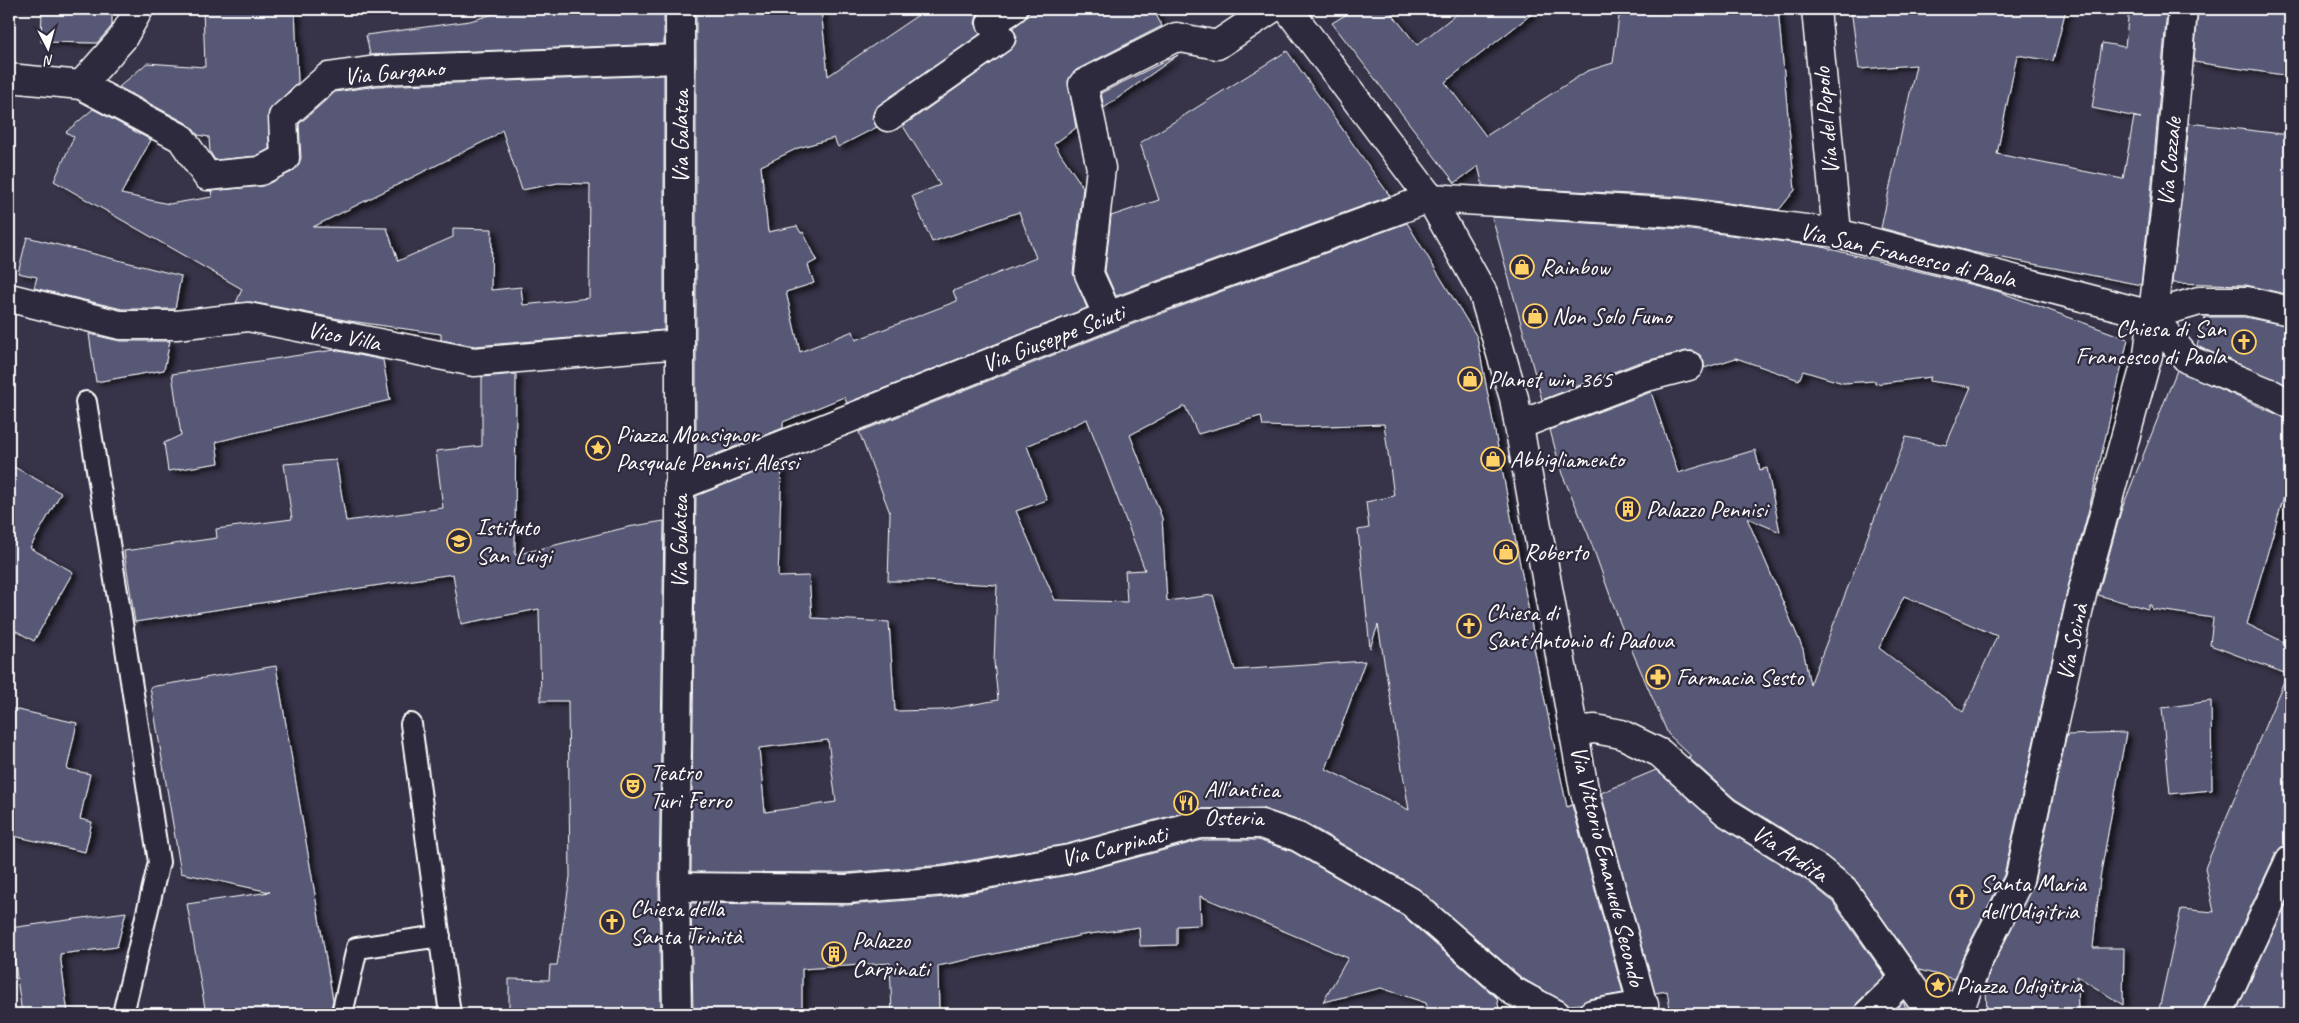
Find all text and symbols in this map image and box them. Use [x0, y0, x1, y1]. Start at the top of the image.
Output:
north arrow [22, 22, 72, 72]
text: N [42, 52, 55, 70]
street label: Via Gargano [343, 52, 448, 91]
street label: Via del Popolo [1806, 65, 1846, 176]
street label: Via Galatea [665, 88, 695, 184]
street label: Via Cozzale [2150, 114, 2188, 208]
street label: Via San Francesco di Paola [1797, 216, 2020, 295]
place label: Rainbow [1540, 252, 1611, 282]
shop icon: Rainbow [1509, 254, 1535, 280]
street label: Via Giuseppe Sciuti [977, 296, 1132, 379]
place label: Non Solo Fumo [1552, 301, 1674, 331]
shop icon: Non Solo Fumo [1522, 303, 1548, 329]
place label: Chiesa di San Francesco di Paola [2076, 313, 2227, 371]
street label: Vico Villa [305, 314, 385, 358]
church icon: Chiesa di San Francesco di Paola [2231, 329, 2257, 355]
place label: Planet win 365 [1488, 364, 1613, 394]
shop icon: Planet win 365 [1457, 366, 1483, 392]
place label: Piazza Monsignor Pasquale Pennisi Alessi [616, 419, 802, 477]
place icon: Piazza Monsignor Pasquale Pennisi Alessi [585, 435, 611, 461]
place label: Abbigliamento [1510, 444, 1627, 474]
shop icon: Abbigliamento [1480, 446, 1506, 472]
street label: Via Galatea [664, 493, 694, 589]
place label: Palazzo Pennisi [1646, 494, 1770, 524]
building icon: Palazzo Pennisi [1615, 496, 1641, 522]
place label: Istituto San Luigi [476, 512, 554, 570]
school or university icon: Istituto San Luigi [446, 528, 472, 554]
place label: Roberto [1524, 537, 1590, 567]
shop icon: Roberto [1493, 539, 1519, 565]
place label: Chiesa di Sant'Antonio di Padova [1486, 597, 1675, 655]
street label: Via Scinà [2049, 599, 2095, 683]
church icon: Chiesa di Sant'Antonio di Padova [1456, 613, 1482, 639]
place label: Farmacia Sesto [1676, 662, 1805, 692]
pharmacy icon: Farmacia Sesto [1645, 664, 1671, 690]
street label: Via Vittorio Emanuele Secondo [1564, 743, 1653, 991]
place label: Teatro Turi Ferro [650, 757, 733, 815]
theatre icon: Teatro Turi Ferro [620, 773, 646, 799]
place label: All'antica Osteria [1204, 774, 1282, 832]
restaurant icon: All'antica Osteria [1173, 790, 1199, 816]
street label: Via Ardita [1746, 817, 1835, 889]
street label: Via Carpinati [1058, 818, 1173, 874]
place label: Santa Maria dell'Odigitria [1980, 868, 2087, 926]
church icon: Santa Maria dell'Odigitria [1949, 884, 1975, 910]
place label: Chiesa della Santa Trinità [630, 893, 744, 951]
church icon: Chiesa della Santa Trinità [599, 909, 625, 935]
place label: Palazzo Carpinati [852, 925, 932, 983]
building icon: Palazzo Carpinati [821, 941, 847, 967]
place label: Piazza Odigitria [1956, 970, 2084, 1000]
place icon: Piazza Odigitria [1925, 972, 1951, 998]

